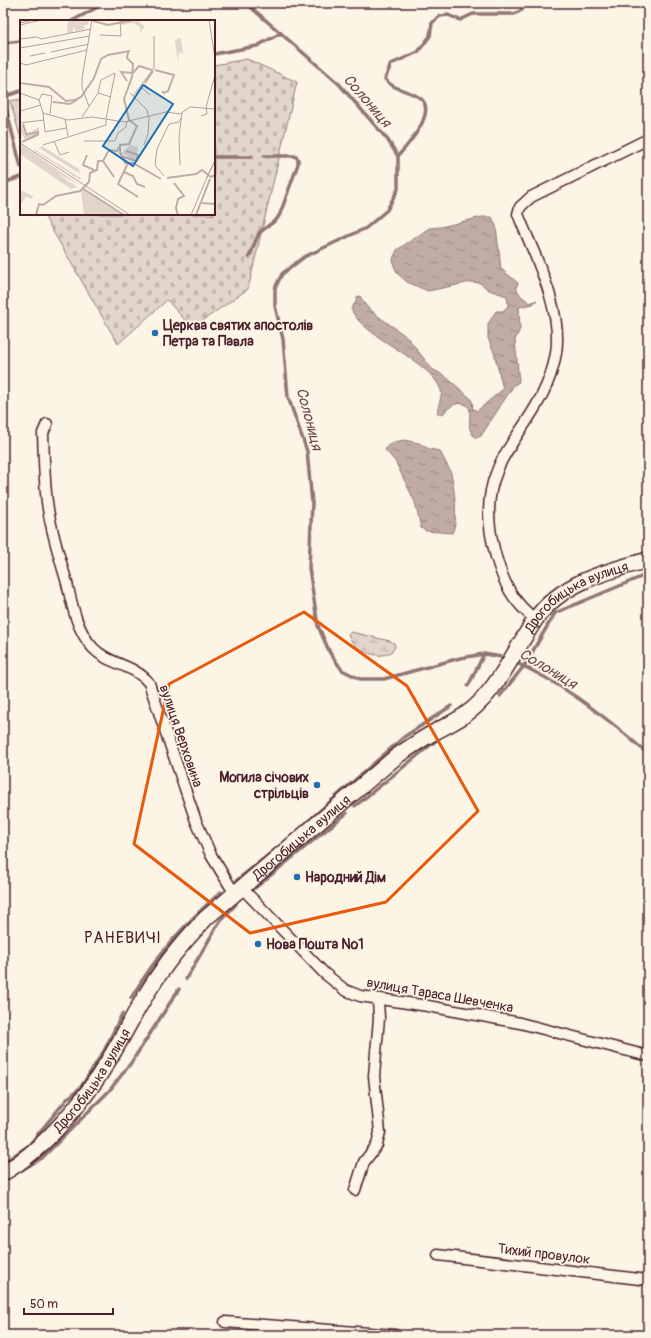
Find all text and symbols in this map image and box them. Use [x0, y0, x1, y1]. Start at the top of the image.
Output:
inset map [20, 20, 215, 215]
water label: Солониця [339, 71, 396, 133]
place label: Церква святих апостолів Петра та Павла [163, 317, 313, 350]
marker: Церква святих апостолів Петра та Павла [150, 328, 160, 338]
water label: Солониця [292, 386, 327, 454]
street label: Дрогобицька вулиця [520, 557, 630, 636]
water label: Солониця [516, 644, 582, 695]
street label: вулиця Верховина [155, 682, 207, 790]
place label: Могила січових стрільців [219, 769, 309, 802]
marker: Могила січових стрільців [312, 780, 322, 790]
street label: Дрогобицька вулиця [248, 791, 354, 884]
place label: Народний Дім [305, 869, 386, 886]
marker: Народний Дім [292, 872, 302, 882]
district label: РАНЕВИЧІ [84, 928, 162, 948]
place label: Нова Пошта №1 [266, 936, 364, 953]
marker: Нова Пошта №1 [253, 939, 263, 949]
street label: вулиця Тараса Шевченка [365, 974, 515, 1016]
street label: Дрогобицька вулиця [49, 1025, 134, 1136]
street label: Тихий провулок [497, 1240, 591, 1268]
scale bar [24, 1290, 113, 1316]
text: 50 m [30, 1297, 58, 1312]

